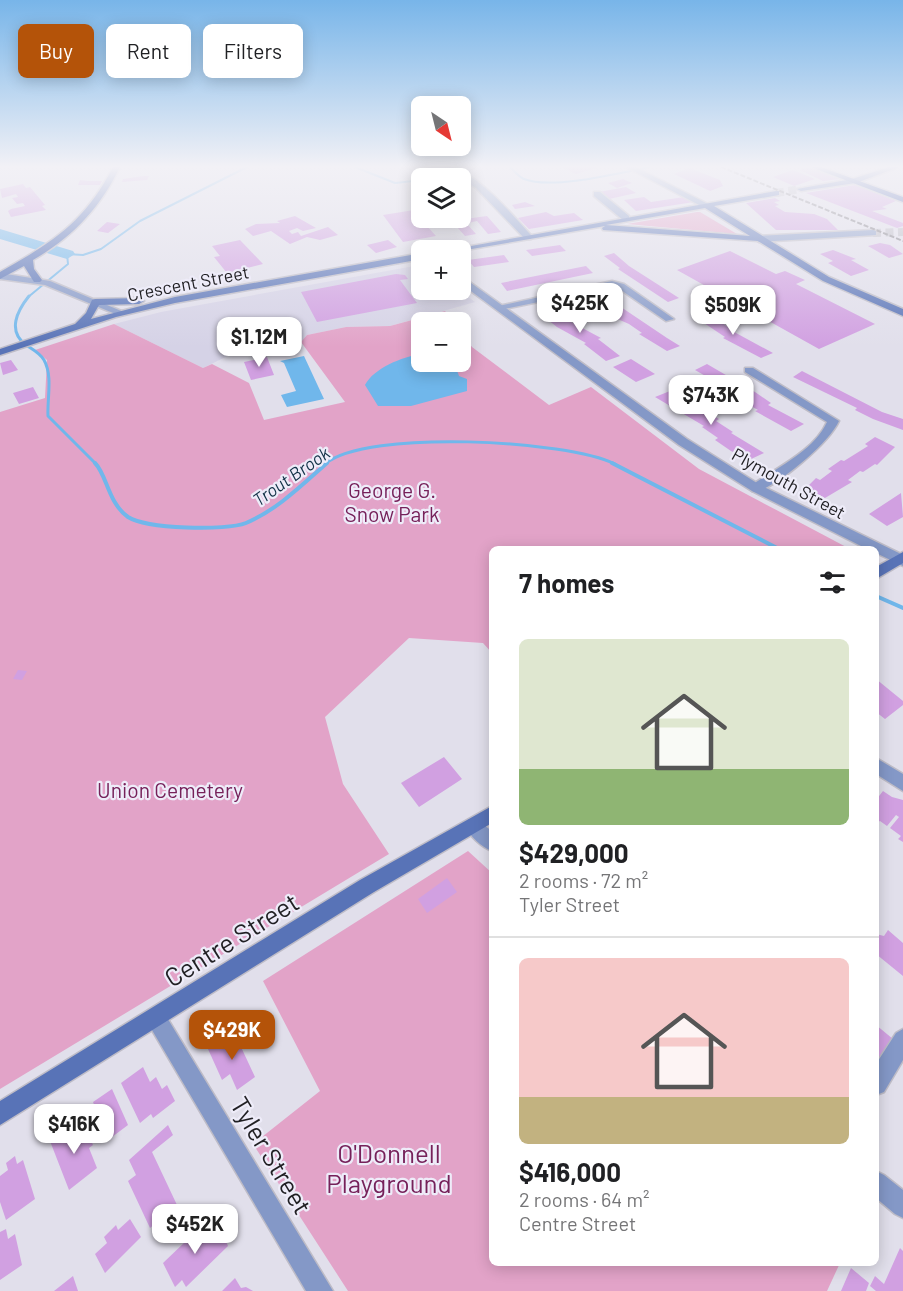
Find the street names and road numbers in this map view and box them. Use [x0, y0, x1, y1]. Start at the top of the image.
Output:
street label: Crescent Street [125, 260, 251, 306]
street label: Plymouth Street [728, 443, 850, 523]
street label: Centre Street [158, 885, 304, 993]
street label: Tyler Street [225, 1091, 319, 1219]

